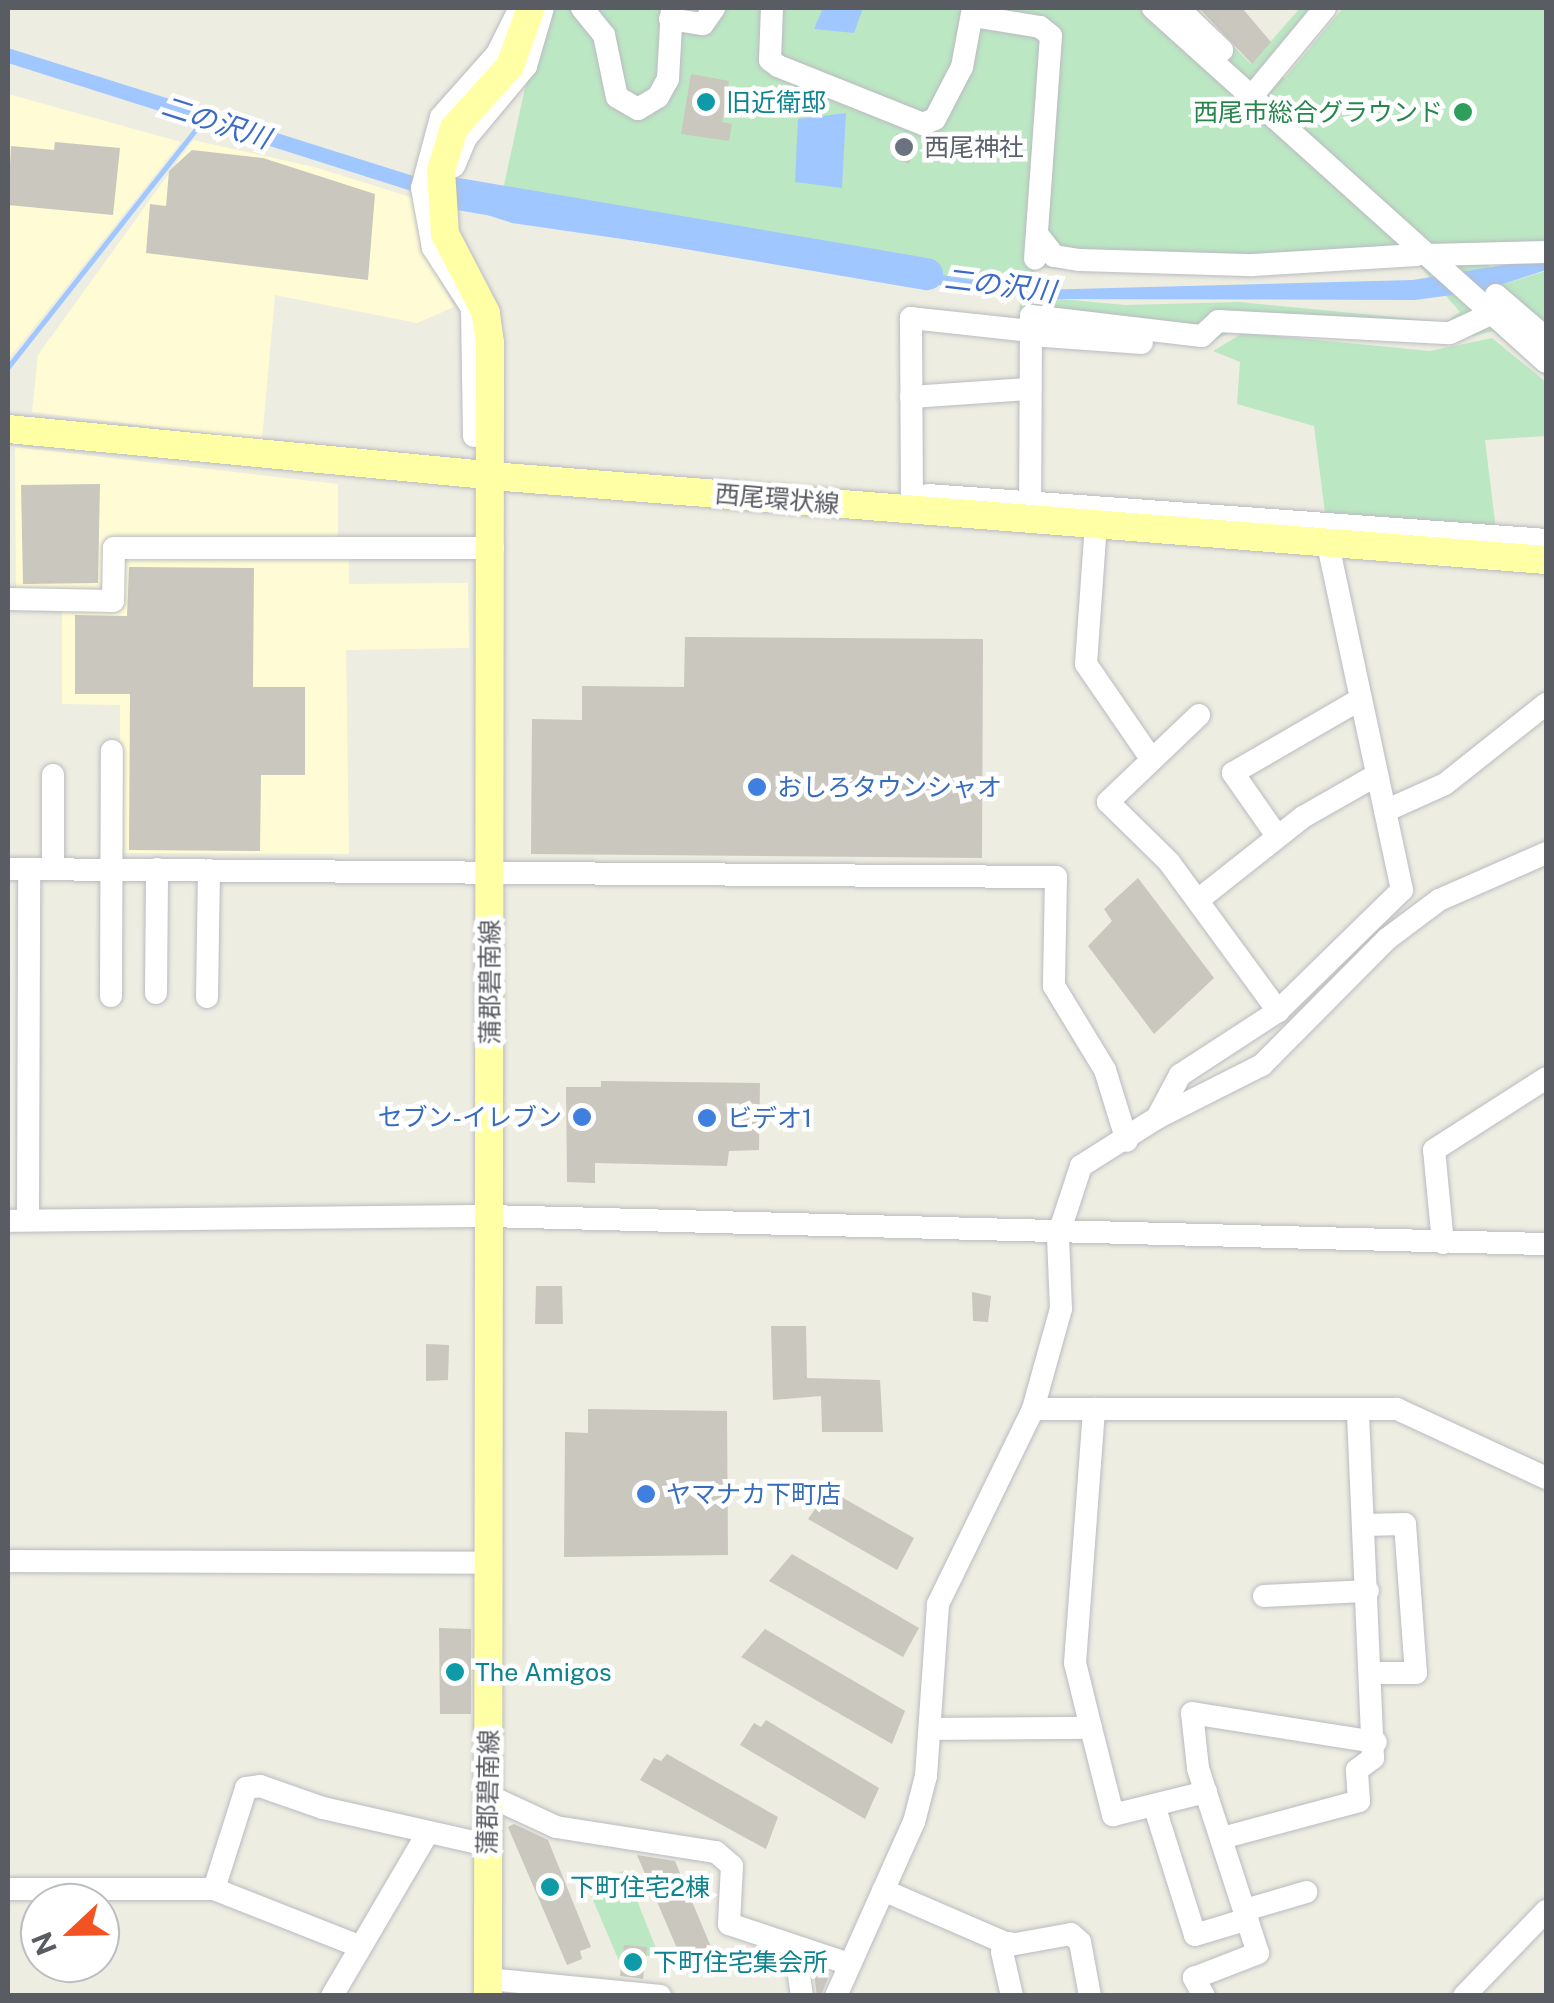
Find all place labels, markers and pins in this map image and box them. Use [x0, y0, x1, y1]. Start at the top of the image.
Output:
place label: 旧近衛邸 [726, 87, 826, 117]
marker: 旧近衛邸 [695, 91, 717, 113]
place label: 西尾市総合グラウンド [1193, 97, 1443, 127]
marker: 西尾市総合グラウンド [1452, 101, 1474, 123]
place label: 西尾神社 [924, 132, 1024, 162]
marker: 西尾神社 [893, 136, 915, 158]
place label: おしろタウンシャオ [777, 772, 1002, 802]
marker: おしろタウンシャオ [746, 776, 768, 798]
place label: セブン-イレブン [378, 1102, 562, 1132]
place label: ビデオ1 [727, 1103, 812, 1133]
marker: セブン-イレブン [571, 1106, 593, 1128]
marker: ビデオ1 [696, 1107, 718, 1129]
place label: ヤマナカ下町店 [666, 1479, 841, 1509]
marker: ヤマナカ下町店 [635, 1483, 657, 1505]
place label: The Amigos [475, 1657, 612, 1687]
marker: The Amigos [444, 1661, 466, 1683]
place label: 下町住宅2棟 [570, 1872, 710, 1902]
marker: 下町住宅2棟 [539, 1876, 561, 1898]
place label: 下町住宅集会所 [653, 1947, 828, 1977]
marker: 下町住宅集会所 [622, 1951, 644, 1973]

